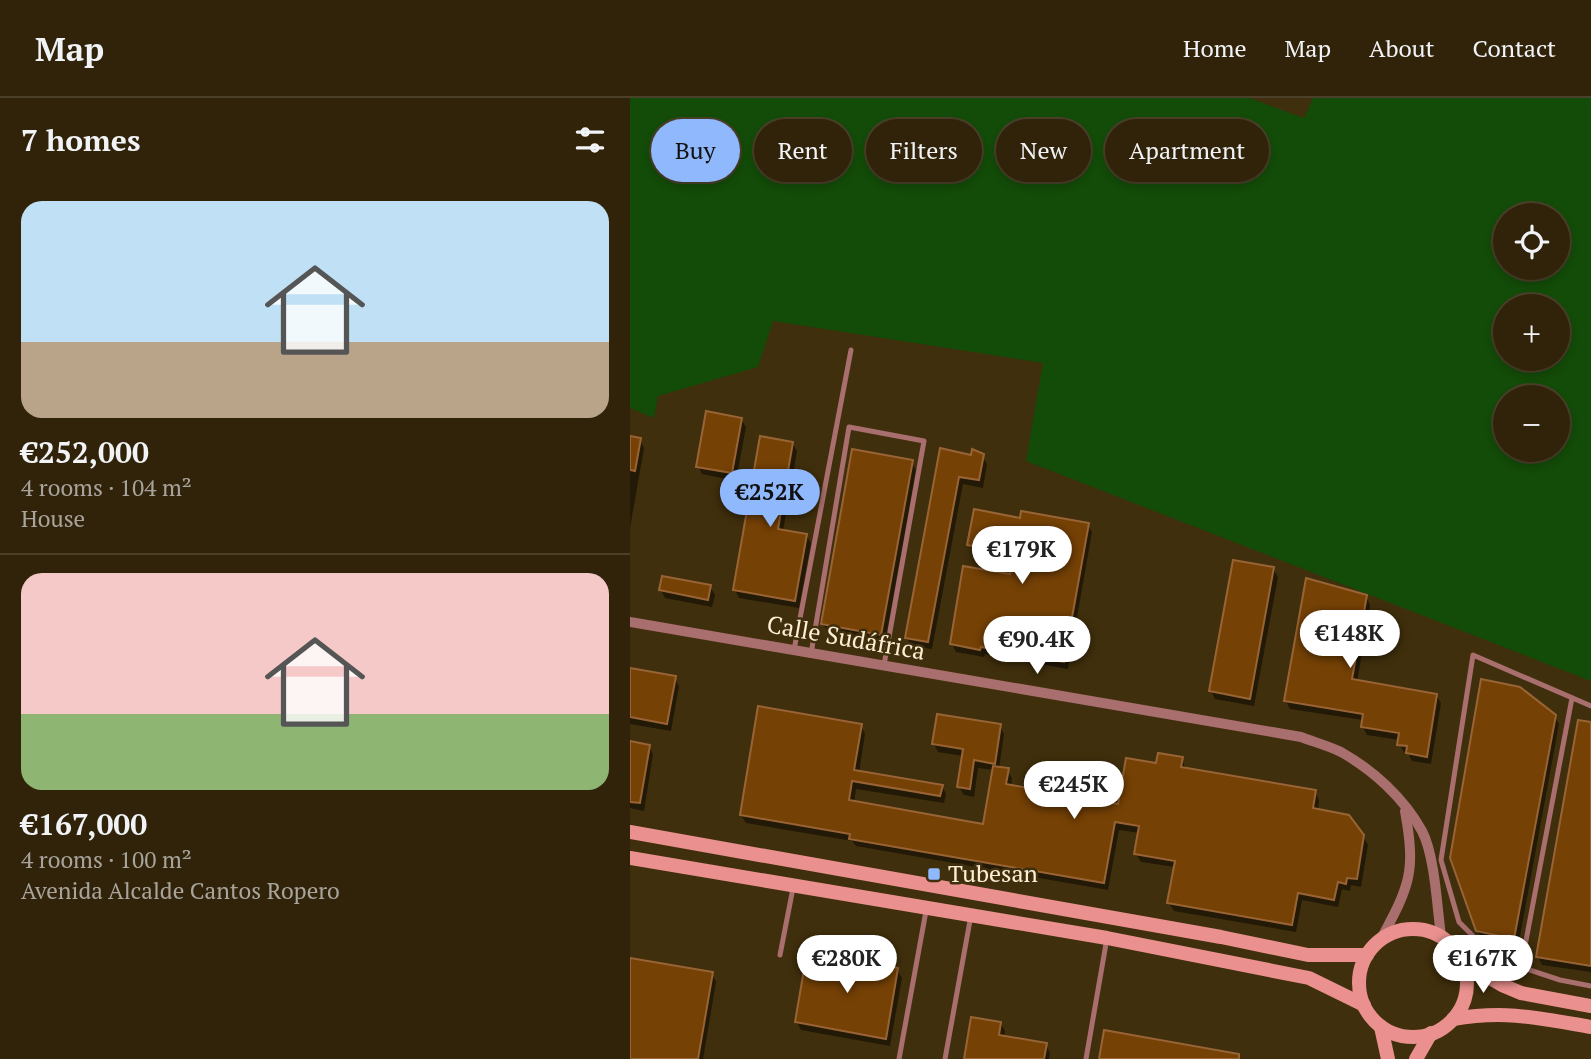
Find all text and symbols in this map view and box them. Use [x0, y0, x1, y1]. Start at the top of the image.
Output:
text: Map [35, 27, 104, 70]
text: Home [1183, 32, 1247, 64]
text: Map [1285, 32, 1331, 64]
text: About [1369, 32, 1435, 64]
text: Contact [1473, 32, 1556, 64]
chip: Buy [651, 119, 740, 182]
chip: Rent [754, 119, 852, 182]
chip: Filters [866, 119, 982, 182]
chip: New [996, 119, 1091, 182]
chip: Apartment [1105, 119, 1269, 182]
text: 7 homes [21, 120, 140, 160]
icon: filters [571, 121, 609, 159]
map controls [1493, 203, 1570, 462]
button: locate [1493, 203, 1570, 280]
icon: home [252, 247, 378, 373]
button: + [1493, 294, 1570, 371]
button: − [1493, 385, 1570, 462]
text: €252,000 [21, 432, 149, 472]
pin: €252K [721, 470, 819, 529]
text: 4 rooms · 104 m² [21, 472, 192, 503]
text: €252K [736, 476, 804, 507]
text: House [21, 503, 85, 534]
pin: €179K [973, 526, 1071, 586]
text: €179K [988, 533, 1056, 564]
street label: Calle Sudáfrica [765, 607, 928, 667]
pin: €148K [1301, 610, 1399, 670]
pin: €90.4K [980, 616, 1094, 676]
text: €148K [1316, 617, 1384, 648]
icon: home [252, 619, 378, 745]
text: €90.4K [999, 623, 1075, 654]
pin: €245K [1025, 762, 1123, 821]
text: €245K [1040, 768, 1108, 799]
text: €167,000 [21, 804, 147, 844]
text: 4 rooms · 100 m² [21, 844, 192, 875]
place label: Tubesan [948, 857, 1038, 889]
marker: Tubesan [926, 866, 942, 882]
text: Avenida Alcalde Cantos Ropero [21, 875, 340, 906]
pin: €280K [798, 936, 896, 995]
pin: €167K [1434, 936, 1532, 995]
text: €280K [813, 942, 881, 973]
text: €167K [1449, 942, 1517, 973]

